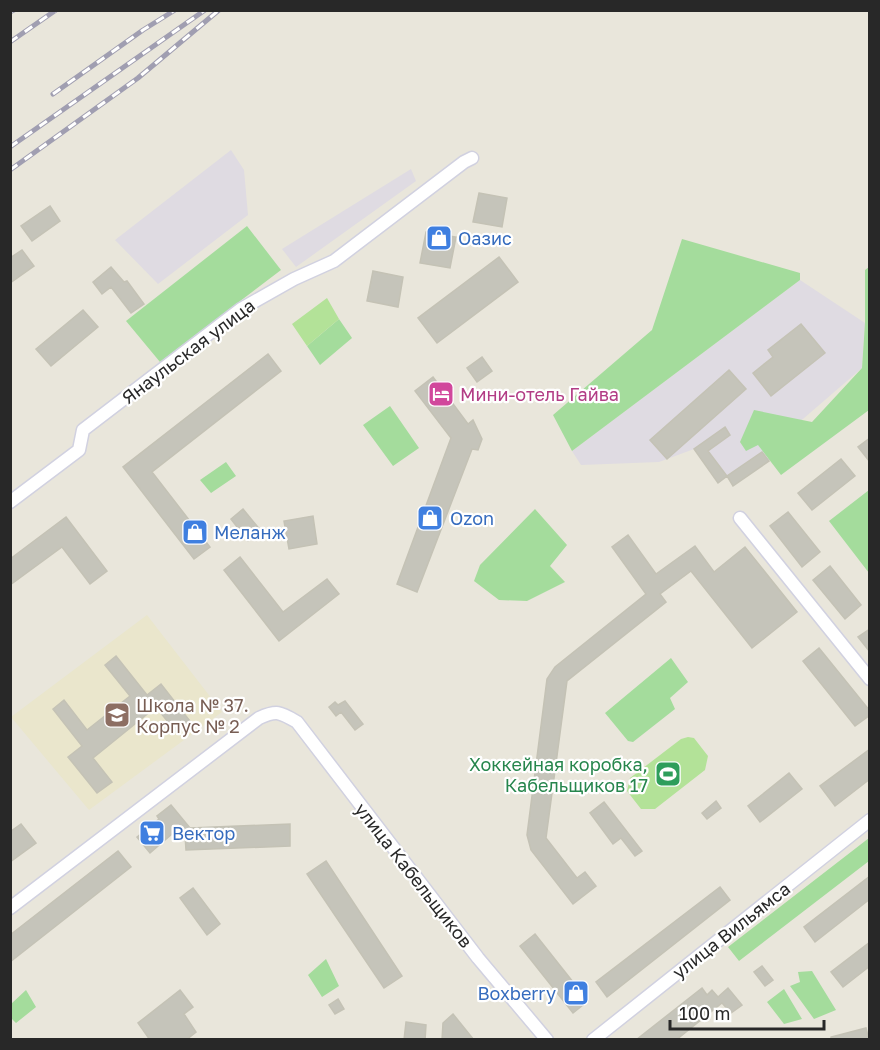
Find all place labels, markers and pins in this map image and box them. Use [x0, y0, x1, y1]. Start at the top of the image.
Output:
shop icon: Оазис [424, 223, 454, 253]
place label: Оазис [458, 227, 512, 249]
hotel icon: Мини-отель Гайва [426, 379, 456, 409]
place label: Мини-отель Гайва [460, 383, 619, 405]
shop icon: Ozon [415, 503, 445, 533]
place label: Ozon [450, 507, 494, 529]
shop icon: Меланж [180, 517, 210, 547]
place label: Меланж [214, 521, 286, 543]
place label: Школа № 37. Корпус № 2 [136, 694, 249, 737]
school or university icon: Школа № 37. Корпус № 2 [102, 700, 132, 730]
place label: Хоккейная коробка, Кабельщиков 17 [469, 753, 648, 796]
sports icon: Хоккейная коробка, Кабельщиков 17 [653, 759, 683, 789]
supermarket icon: Вектор [137, 818, 167, 848]
place label: Вектор [172, 822, 235, 844]
shop icon: Boxberry [561, 978, 591, 1008]
place label: Boxberry [477, 982, 556, 1004]

